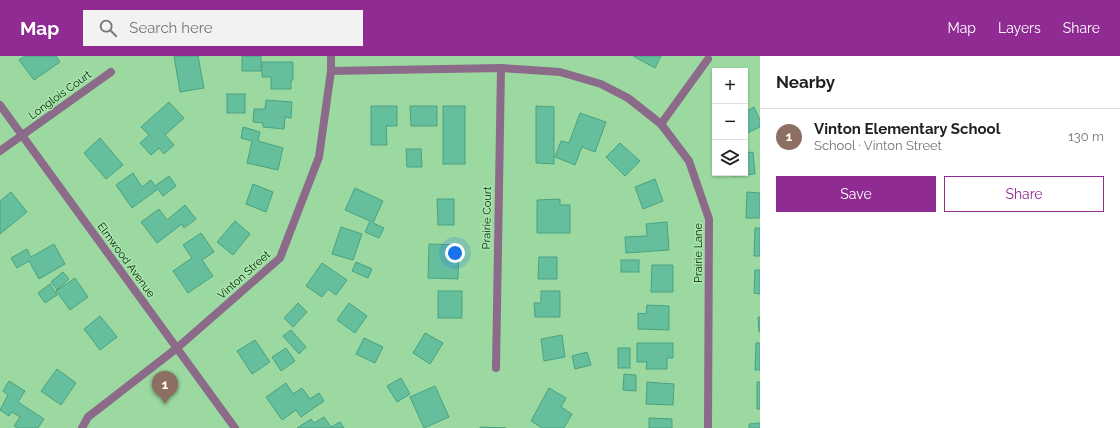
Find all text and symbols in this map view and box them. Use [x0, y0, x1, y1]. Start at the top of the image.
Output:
search box [83, 10, 363, 46]
text: Map [20, 17, 59, 39]
icon: search [97, 17, 119, 39]
text: Search here [129, 19, 213, 37]
text: Map [948, 20, 976, 36]
text: Layers [998, 20, 1041, 36]
text: Share [1063, 20, 1100, 36]
street label: Longlois Court [26, 68, 94, 122]
map controls [712, 68, 748, 176]
button: + [712, 68, 748, 104]
text: Nearby [776, 72, 835, 92]
button: − [712, 104, 748, 140]
text: Vinton Elementary School [814, 120, 1000, 138]
text: 1 [786, 129, 792, 144]
text: 130 m [1068, 129, 1104, 144]
text: School · Vinton Street [814, 138, 942, 153]
button: layers [712, 140, 748, 176]
button: Save [776, 176, 936, 212]
button: Share [944, 176, 1104, 212]
street label: Prairie Court [480, 186, 494, 249]
street label: Elmwood Avenue [94, 220, 158, 300]
street label: Prairie Lane [692, 223, 705, 283]
your location [445, 243, 465, 263]
street label: Vinton Street [215, 248, 273, 302]
pin: 1 [152, 371, 178, 404]

